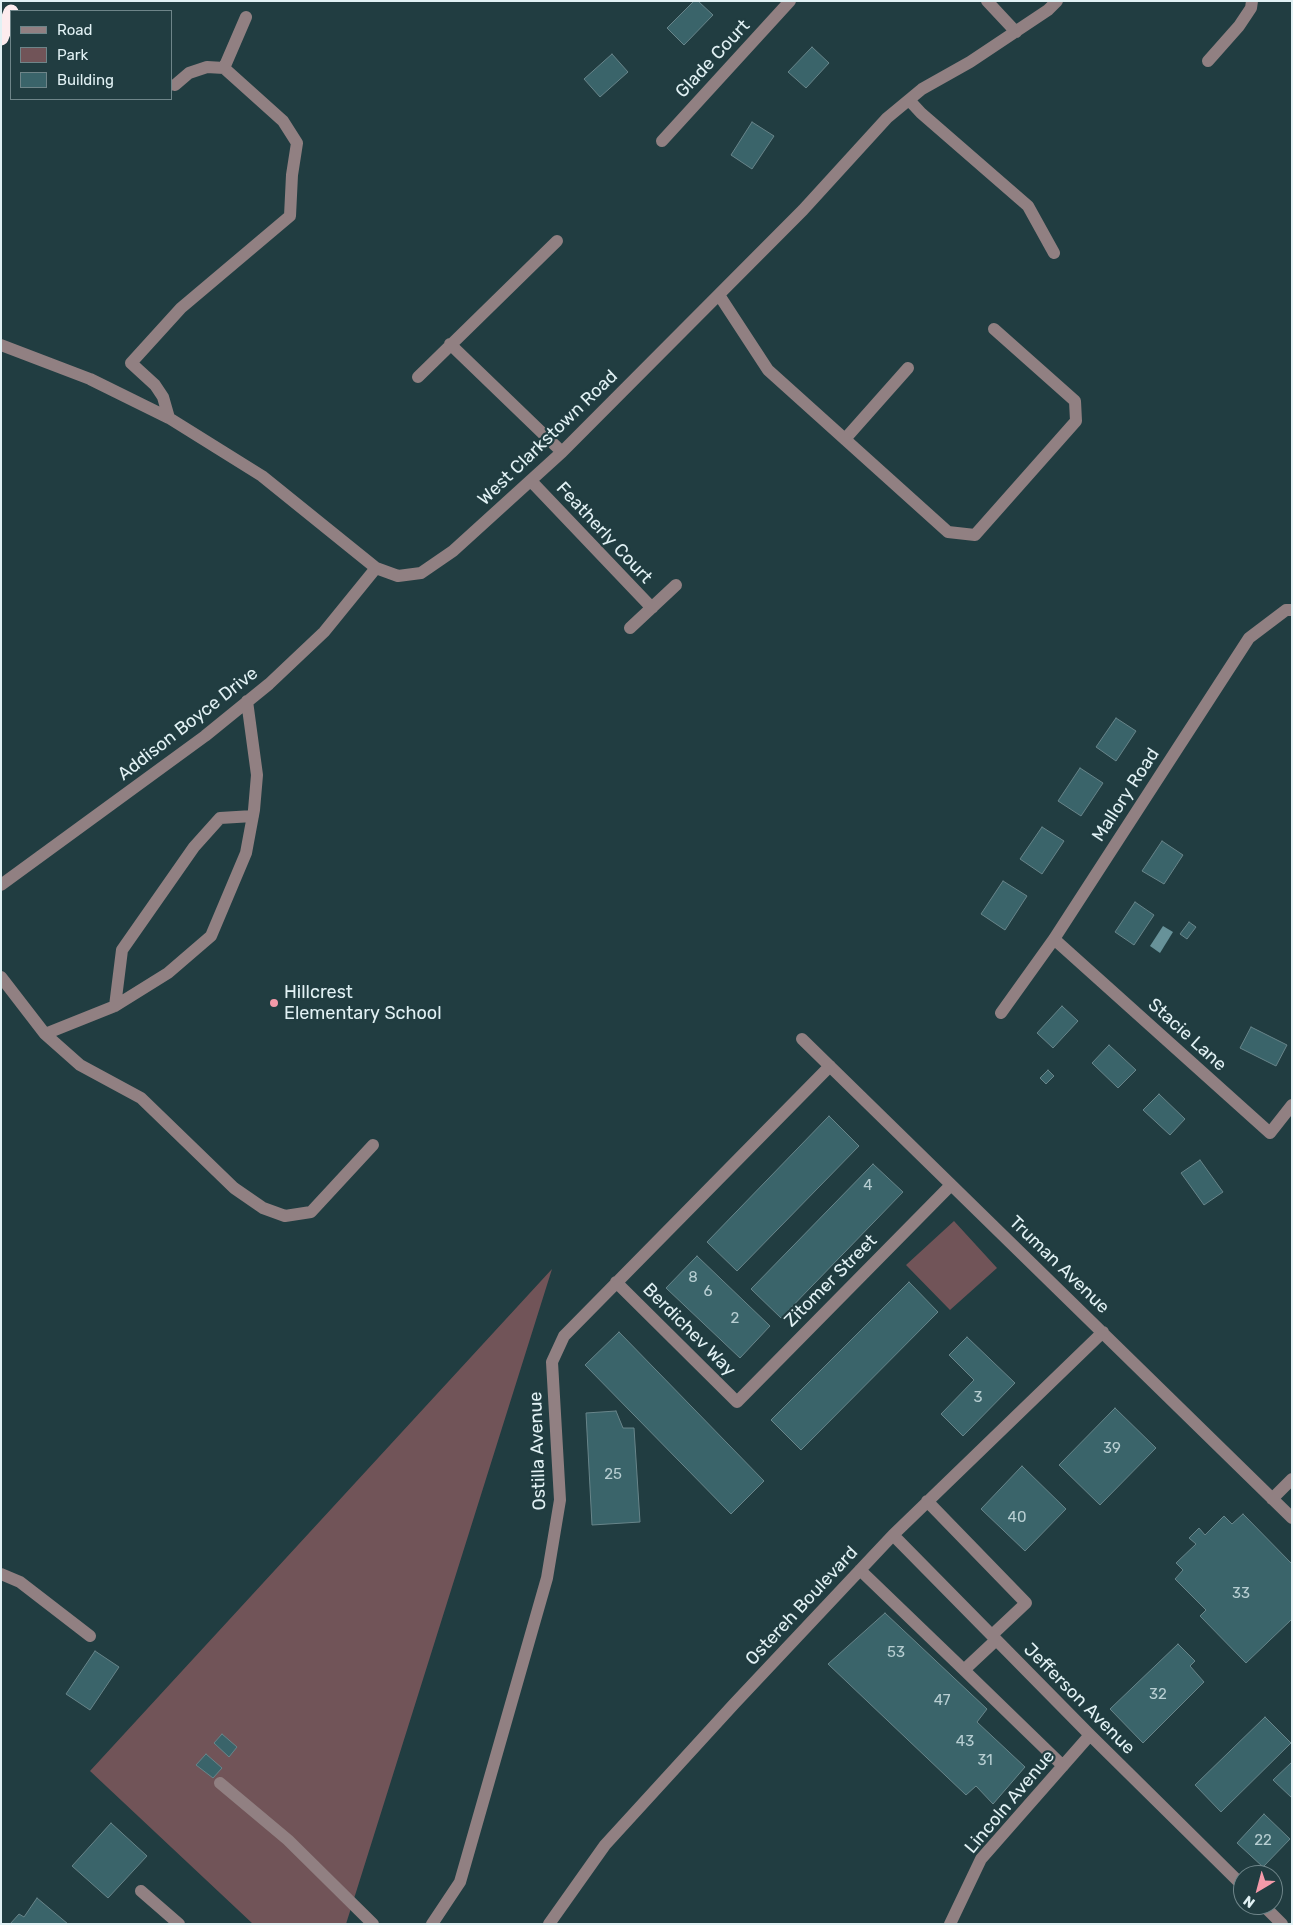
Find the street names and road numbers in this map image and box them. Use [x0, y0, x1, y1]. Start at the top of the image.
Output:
street label: Glade Court [671, 16, 755, 102]
street label: West Clarkstown Road [474, 366, 622, 510]
street label: Featherly Court [551, 478, 657, 588]
street label: Addison Boyce Drive [114, 663, 262, 785]
street label: Mallory Road [1088, 744, 1164, 846]
street label: Stacie Lane [1143, 994, 1231, 1076]
street label: Truman Avenue [1004, 1212, 1114, 1318]
street label: Zitomer Street [780, 1230, 882, 1332]
street label: Berdichev Way [638, 1279, 740, 1381]
street label: Ostilla Avenue [525, 1391, 551, 1511]
street label: Ostereh Boulevard [741, 1542, 863, 1670]
street label: Jefferson Avenue [1019, 1639, 1139, 1759]
street label: Lincoln Avenue [960, 1746, 1060, 1858]

